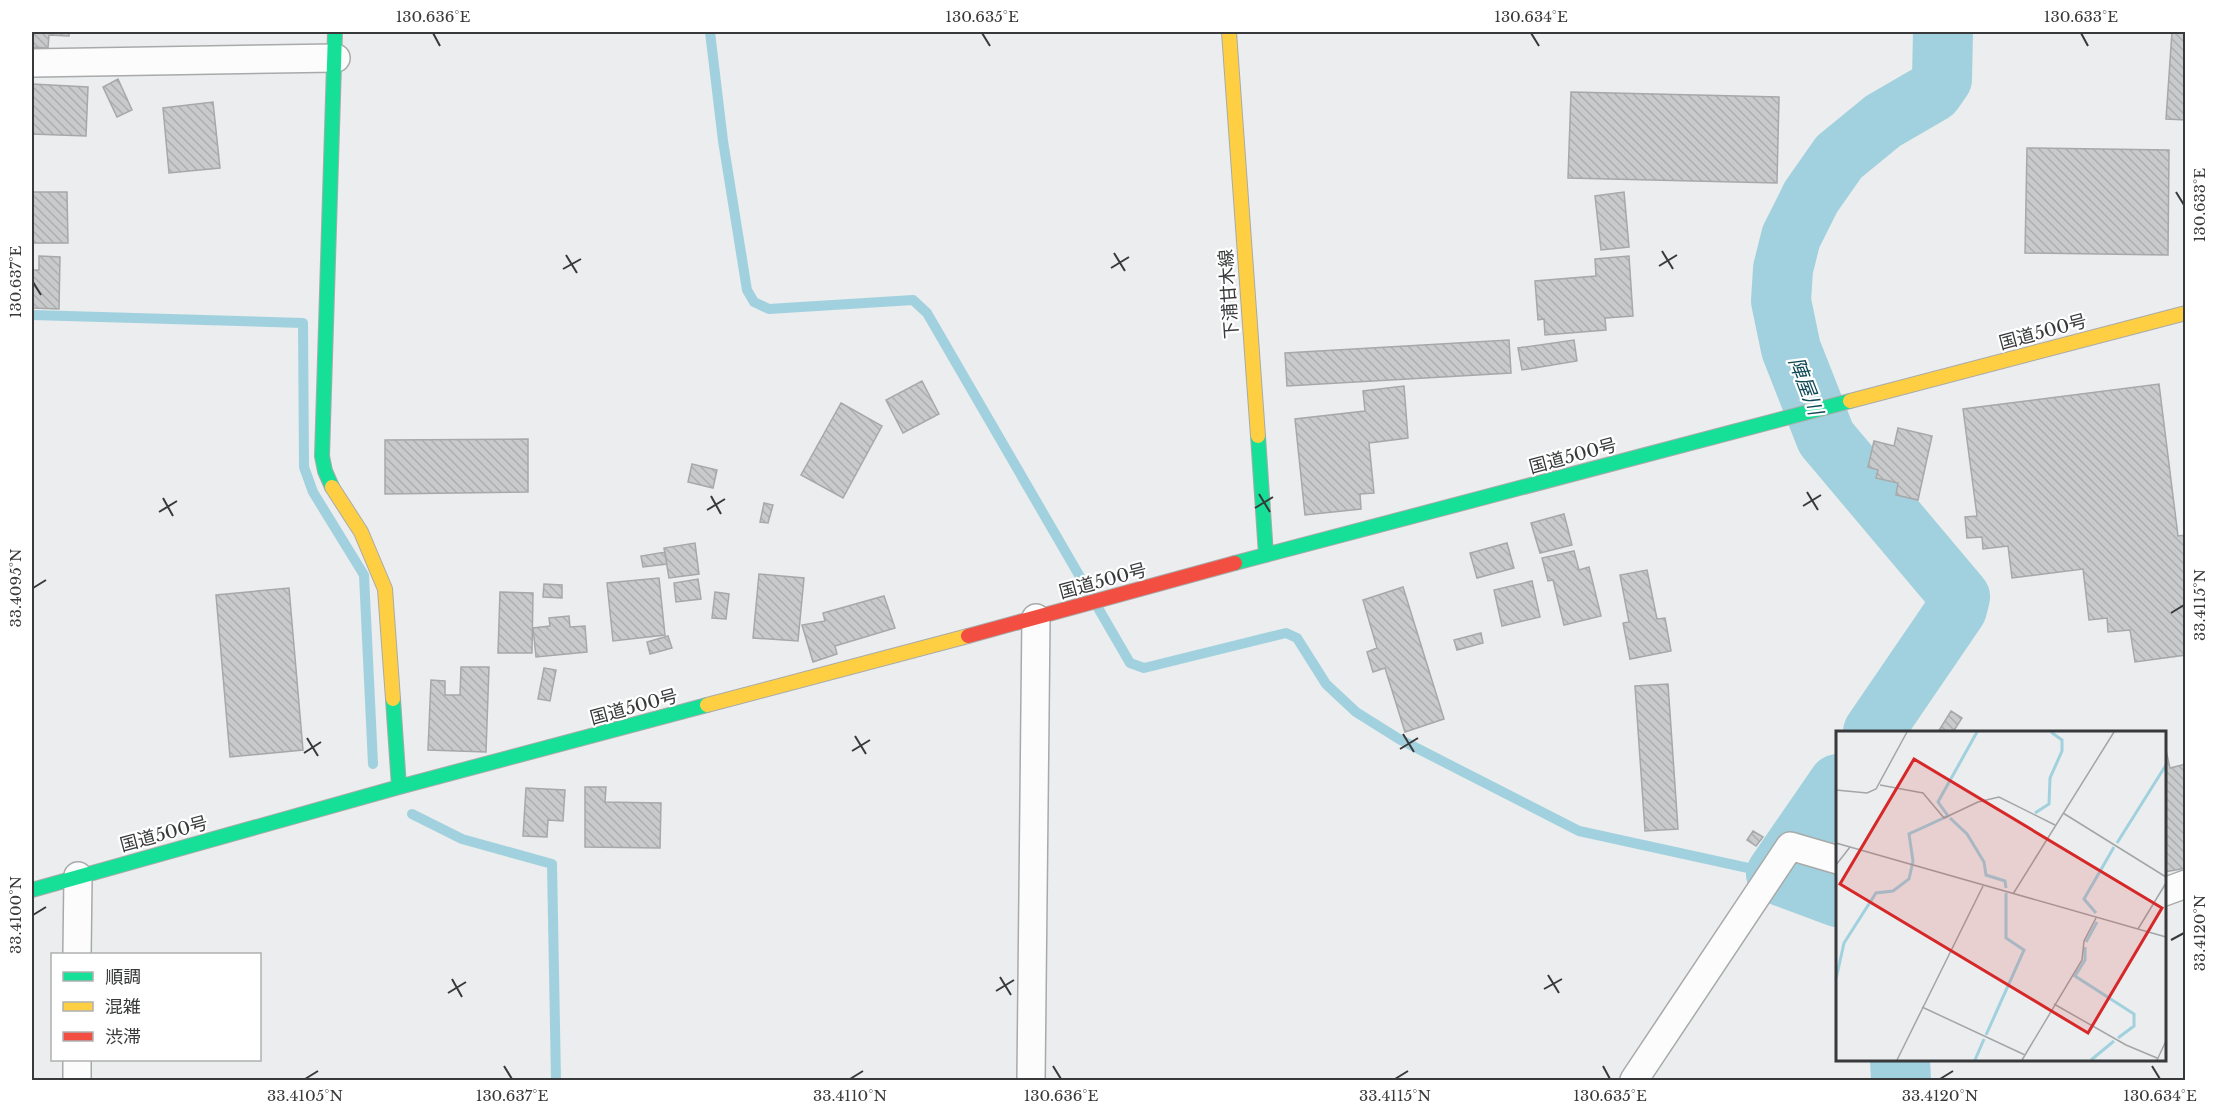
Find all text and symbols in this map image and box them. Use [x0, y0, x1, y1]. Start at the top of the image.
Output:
text: 130.636°E [396, 7, 470, 26]
text: 130.635°E [945, 7, 1019, 26]
text: 130.634°E [1494, 7, 1568, 26]
text: 130.633°E [2044, 7, 2118, 26]
text: 130.633°E [2190, 168, 2209, 242]
text: 130.637°E [6, 246, 25, 318]
street label: 下浦甘木線 [1215, 248, 1243, 340]
street label: 国道500号 [1997, 310, 2089, 354]
water label: 陣屋川 [1784, 354, 1829, 420]
street label: 国道500号 [1527, 434, 1619, 478]
text: 33.4095°N [6, 549, 25, 627]
street label: 国道500号 [1057, 559, 1149, 603]
text: 33.4115°N [2190, 569, 2209, 641]
street label: 国道500号 [588, 685, 680, 729]
inset map [1836, 731, 2166, 1061]
street label: 国道500号 [118, 812, 210, 856]
text: 33.4100°N [6, 876, 25, 954]
text: 33.4120°N [2190, 895, 2209, 971]
legend [51, 953, 261, 1061]
text: 順調 [105, 966, 141, 988]
text: 混雑 [105, 996, 141, 1018]
text: 渋滞 [105, 1026, 141, 1048]
text: 33.4105°N [267, 1086, 343, 1105]
text: 130.637°E [476, 1086, 548, 1105]
text: 33.4110°N [813, 1086, 887, 1105]
text: 130.636°E [1024, 1086, 1098, 1105]
text: 33.4115°N [1359, 1086, 1431, 1105]
text: 130.635°E [1573, 1086, 1647, 1105]
text: 33.4120°N [1902, 1086, 1978, 1105]
text: 130.634°E [2123, 1086, 2197, 1105]

